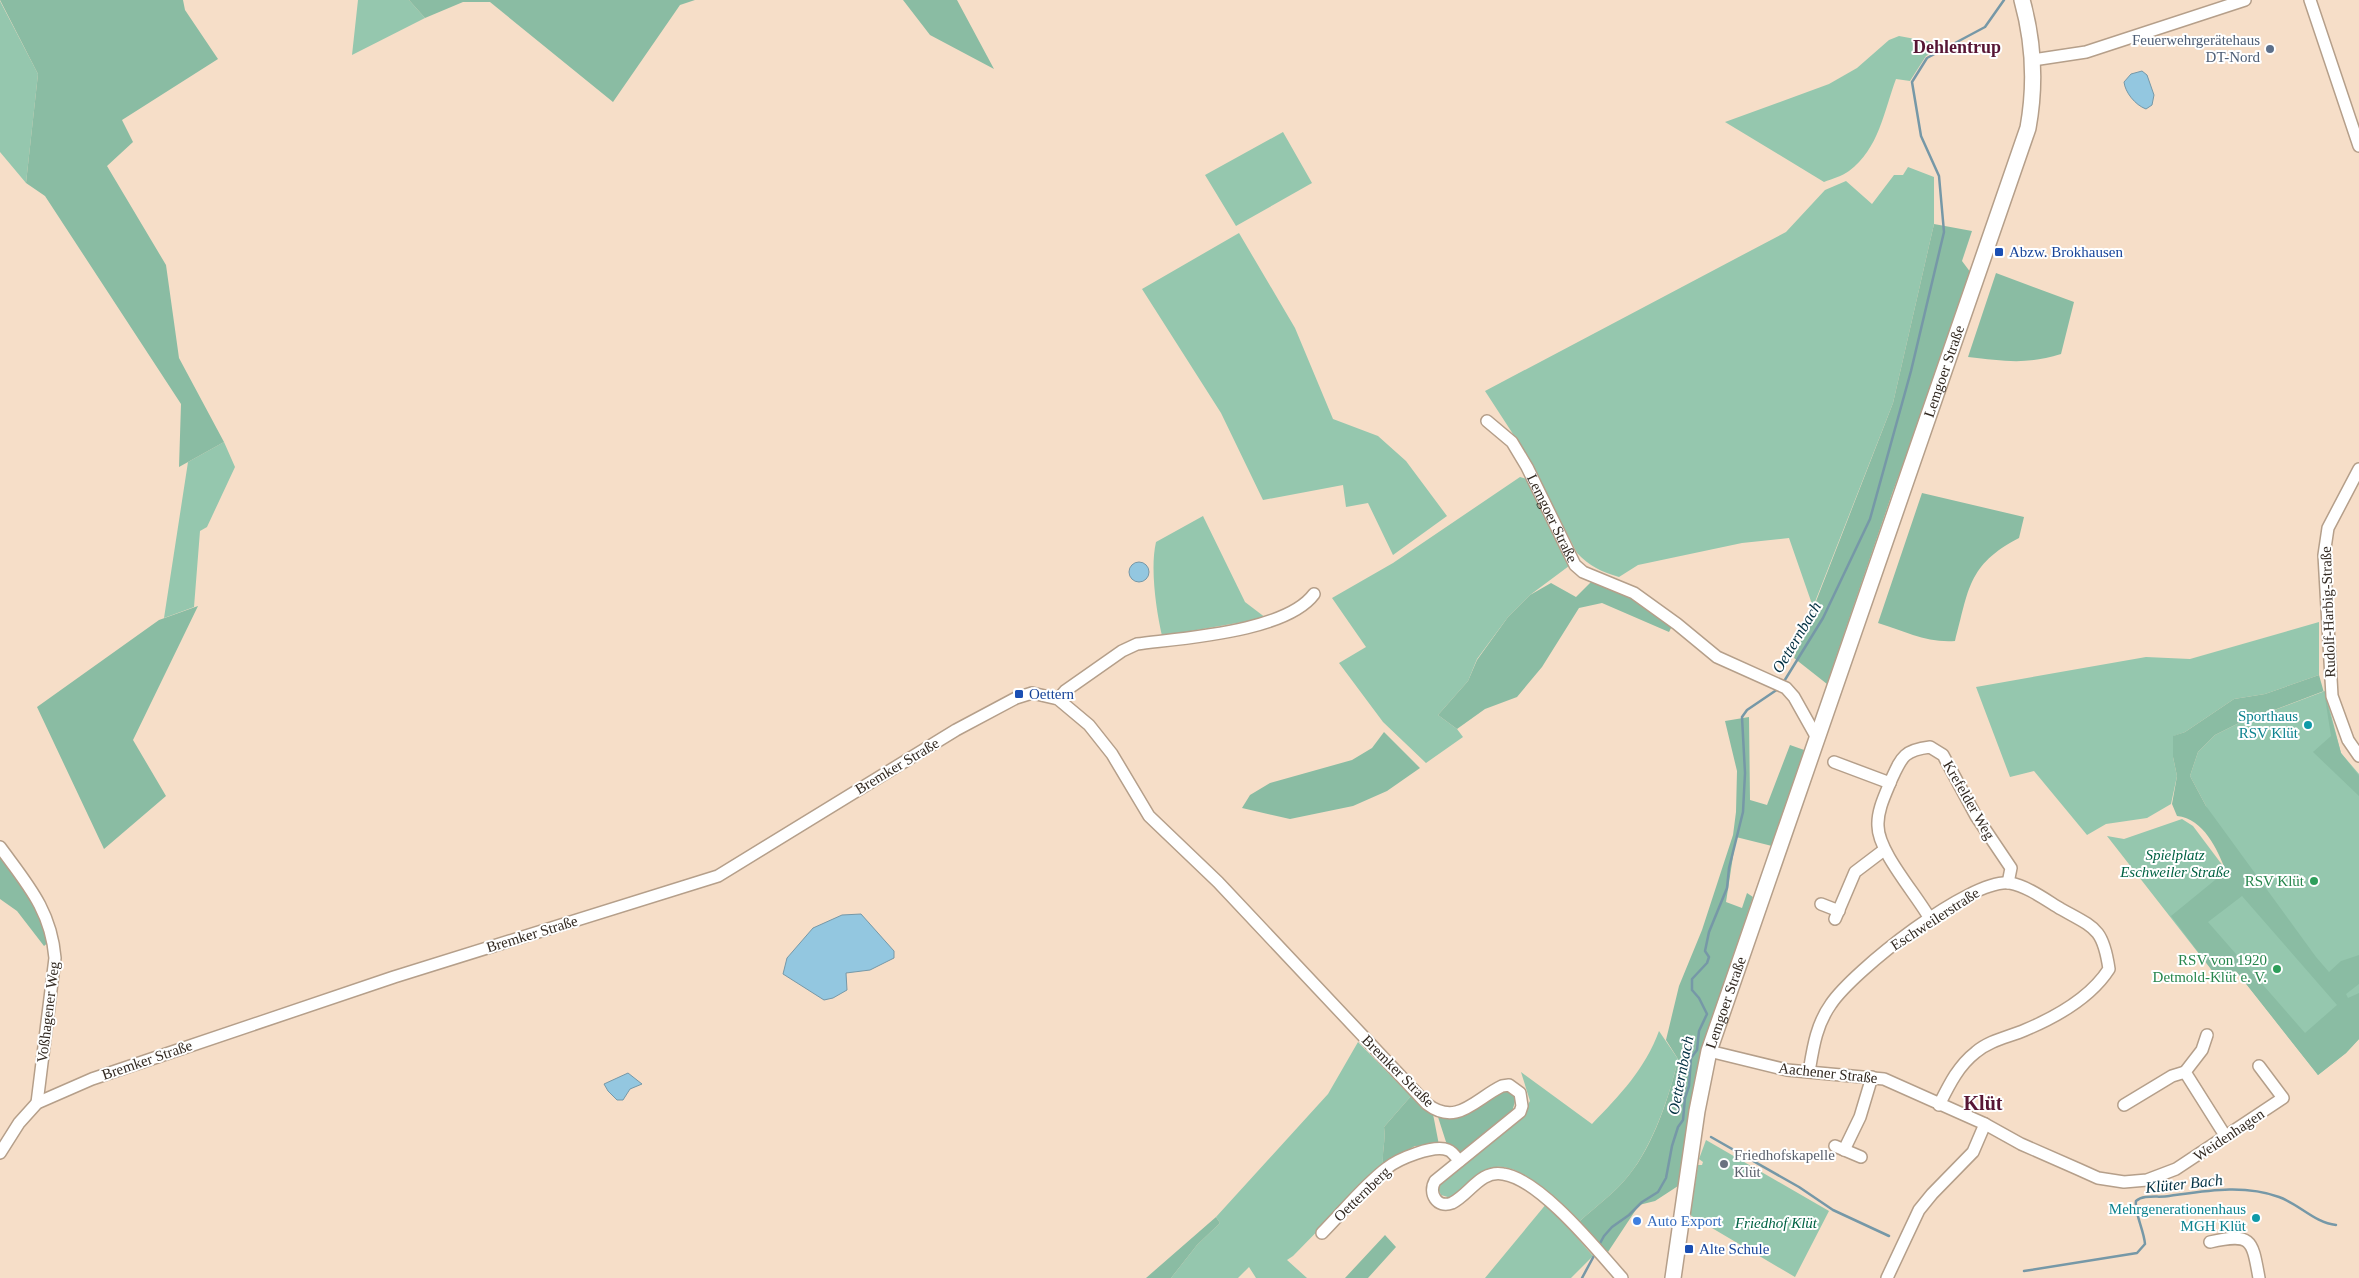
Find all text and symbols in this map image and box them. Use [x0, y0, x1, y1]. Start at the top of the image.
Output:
place label: Feuerwehrgerätehaus DT-Nord [2132, 32, 2260, 65]
district label: Dehlentrup [1913, 37, 2001, 57]
marker: Feuerwehrgerätehaus DT-Nord [2264, 43, 2276, 55]
place label: Abzw. Brokhausen [2009, 244, 2124, 260]
marker: Abzw. Brokhausen [1993, 246, 2005, 258]
street label: Lemgoer Straße [1921, 323, 1967, 419]
street label: Lemgoer Straße [1524, 472, 1581, 565]
street label: Rudolf-Harbig-Straße [2318, 546, 2338, 678]
water label: Oetternbach [1769, 599, 1824, 676]
place label: Oettern [1029, 686, 1074, 702]
marker: Oettern [1013, 688, 1025, 700]
place label: Sporthaus RSV Klüt [2238, 708, 2299, 741]
marker: Sporthaus RSV Klüt [2302, 719, 2314, 731]
street label: Bremker Straße [852, 735, 942, 797]
street label: Krefelder Weg [1940, 758, 1998, 843]
park label: Spielplatz Eschweiler Straße [2119, 847, 2230, 880]
place label: RSV Klüt [2245, 873, 2305, 889]
marker: RSV Klüt [2308, 875, 2320, 887]
street label: Eschweilerstraße [1888, 884, 1983, 954]
street label: Bremker Straße [484, 912, 580, 955]
place label: RSV von 1920 Detmold-Klüt e. V. [2153, 952, 2267, 985]
street label: Lemgoer Straße [1702, 954, 1749, 1051]
street label: Voßhagener Weg [34, 960, 62, 1064]
marker: RSV von 1920 Detmold-Klüt e. V. [2271, 963, 2283, 975]
street label: Bremker Straße [1359, 1032, 1437, 1110]
water label: Oetternbach [1665, 1034, 1696, 1116]
street label: Bremker Straße [100, 1037, 195, 1083]
street label: Aachener Straße [1778, 1060, 1879, 1086]
district label: Klüt [1964, 1092, 2003, 1114]
street label: Weidenhagen [2191, 1105, 2268, 1164]
place label: Friedhofskapelle Klüt [1734, 1147, 1835, 1180]
marker: Friedhofskapelle Klüt [1718, 1158, 1730, 1170]
street label: Oetternberg [1331, 1163, 1394, 1225]
water label: Klüter Bach [2143, 1171, 2224, 1196]
place label: Mehrgenerationenhaus MGH Klüt [2109, 1201, 2247, 1234]
marker: Mehrgenerationenhaus MGH Klüt [2250, 1212, 2262, 1224]
place label: Auto Export [1647, 1213, 1722, 1229]
marker: Auto Export [1631, 1215, 1643, 1227]
park label: Friedhof Klüt [1734, 1215, 1818, 1231]
place label: Alte Schule [1699, 1241, 1770, 1257]
marker: Alte Schule [1683, 1243, 1695, 1255]

